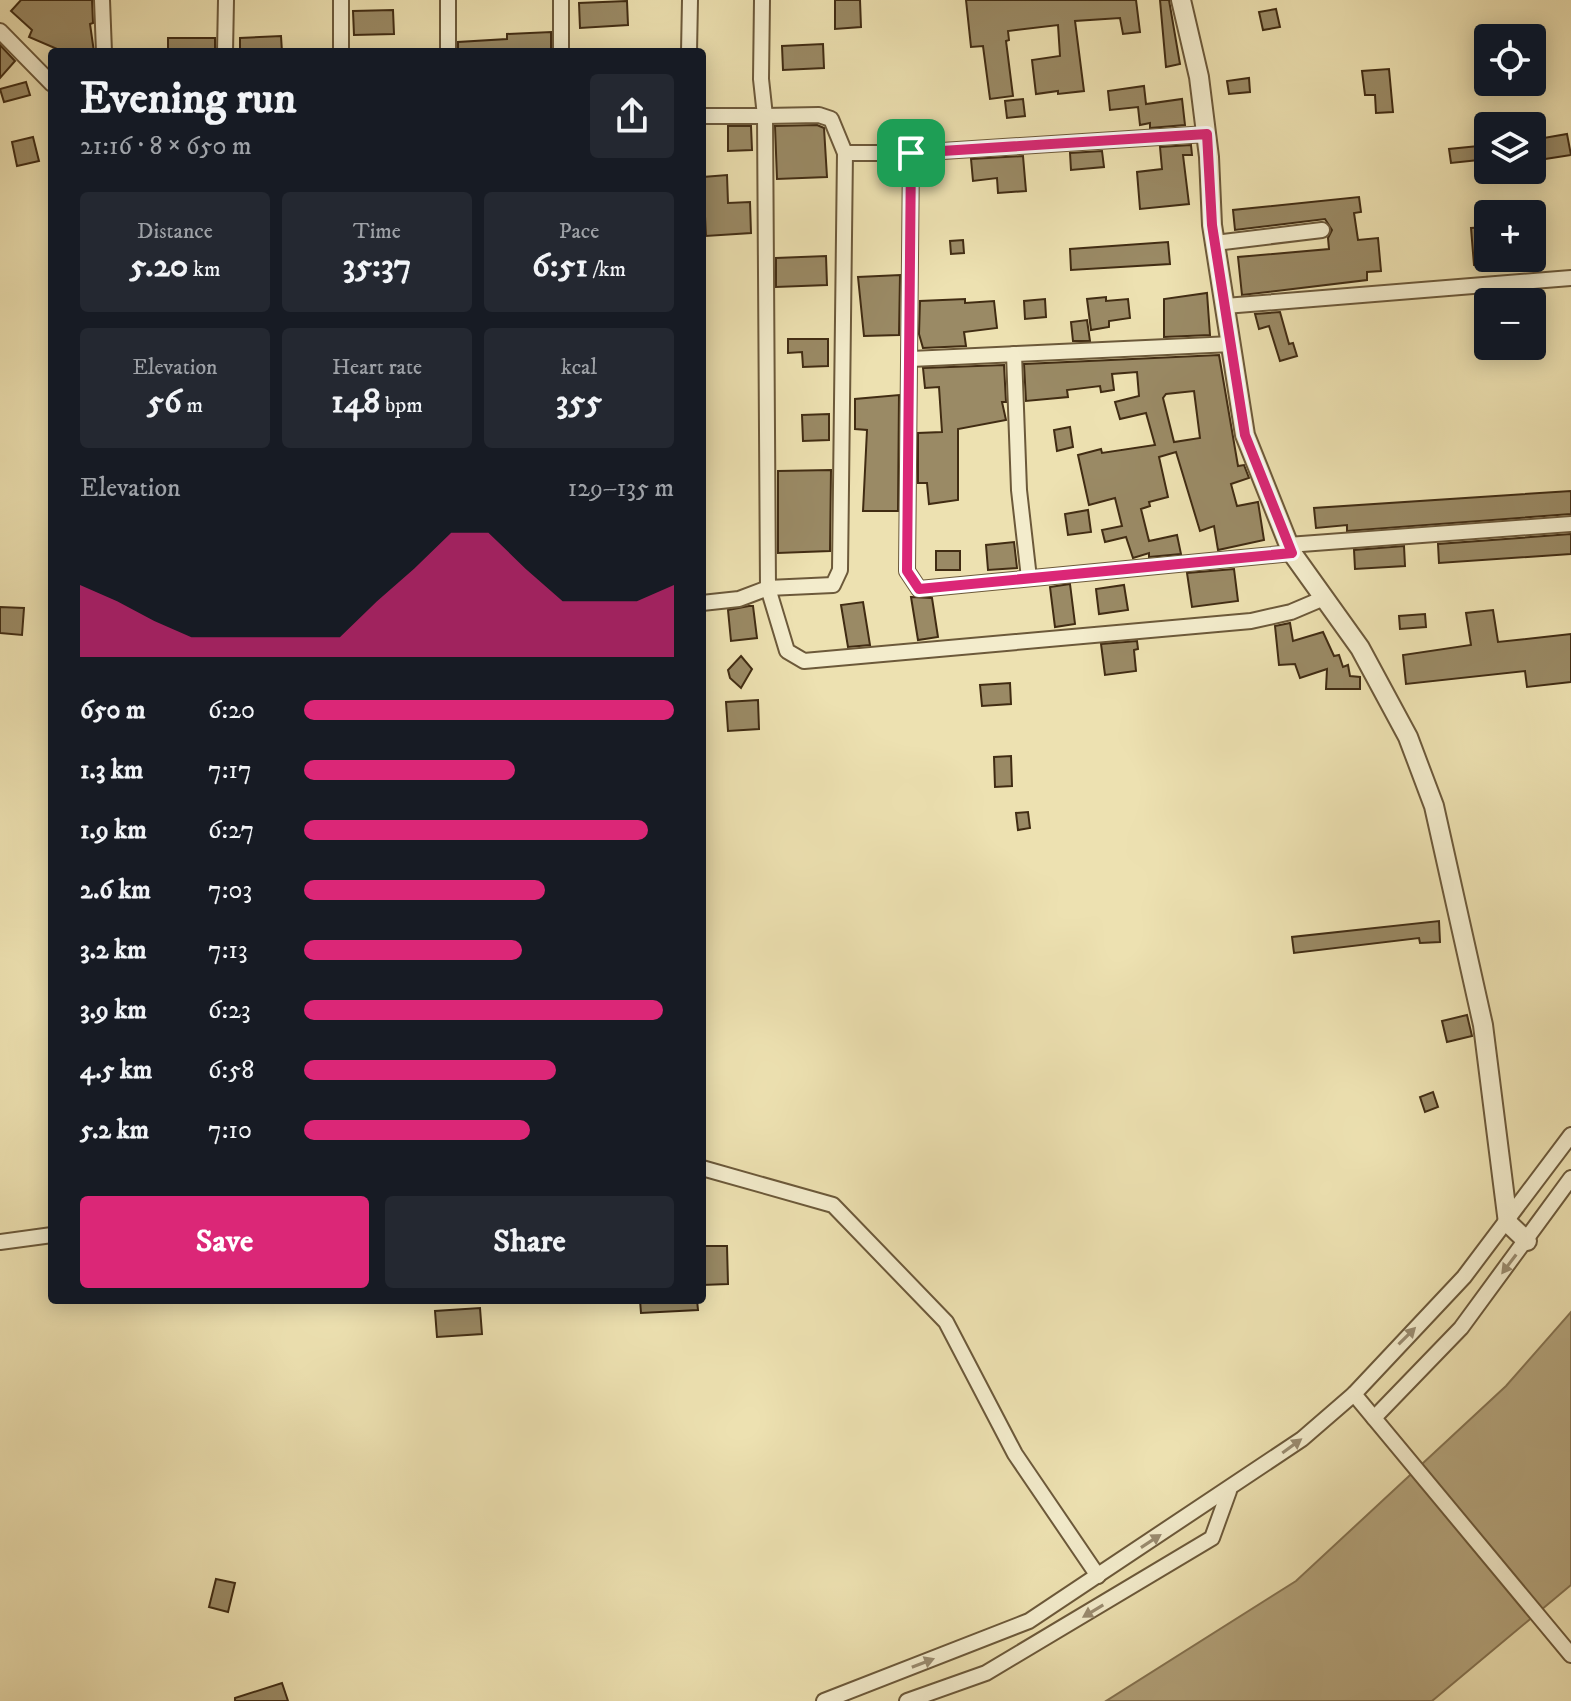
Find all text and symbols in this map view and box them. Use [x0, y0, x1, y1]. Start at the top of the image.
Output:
map controls [1474, 24, 1546, 360]
button: locate [1474, 24, 1546, 96]
text: Evening run [80, 72, 297, 127]
button: share [590, 74, 674, 158]
button: layers [1474, 112, 1546, 184]
pin [877, 119, 945, 187]
text: 21:16 · 8 × 650 m [80, 130, 252, 163]
icon: arrive [889, 131, 933, 175]
button: + [1474, 200, 1546, 272]
text: Distance [137, 218, 213, 245]
text: Time [353, 218, 401, 245]
text: Pace [559, 218, 599, 245]
text: 5.20 [129, 245, 188, 287]
text: 35:37 [342, 245, 412, 287]
text: 6:51 [532, 245, 588, 287]
text: km [188, 256, 221, 283]
text: /km [588, 256, 626, 283]
button: − [1474, 288, 1546, 360]
text: Elevation [132, 354, 218, 381]
text: Heart rate [332, 354, 422, 381]
text: kcal [561, 354, 597, 381]
text: 56 [147, 381, 182, 423]
text: 148 [331, 381, 380, 423]
text: 355 [556, 381, 602, 423]
text: m [182, 392, 203, 419]
text: bpm [380, 392, 423, 419]
text: Elevation [80, 472, 181, 505]
text: 129–135 m [568, 472, 674, 505]
text: 650 m [80, 694, 146, 727]
text: 6:20 [208, 694, 255, 727]
text: 1.3 km [80, 754, 143, 787]
text: 7:17 [208, 754, 252, 787]
text: 1.9 km [80, 814, 147, 847]
text: 6:27 [208, 814, 254, 847]
text: 2.6 km [80, 874, 151, 907]
text: 7:03 [208, 874, 252, 907]
text: 3.2 km [80, 934, 147, 967]
text: 7:13 [208, 934, 248, 967]
text: 3.9 km [80, 994, 147, 1027]
text: 6:23 [208, 994, 251, 1027]
text: 4.5 km [80, 1054, 152, 1087]
text: 6:58 [208, 1054, 254, 1087]
text: 5.2 km [80, 1114, 149, 1147]
text: 7:10 [208, 1114, 252, 1147]
button: Save [80, 1196, 369, 1288]
button: Share [385, 1196, 674, 1288]
one-way arrow [1502, 1254, 1518, 1275]
one-way arrow [1397, 1328, 1416, 1346]
one-way arrow [1282, 1439, 1303, 1454]
one-way arrow [1140, 1535, 1162, 1549]
one-way arrow [1082, 1604, 1104, 1618]
one-way arrow [911, 1656, 935, 1669]

